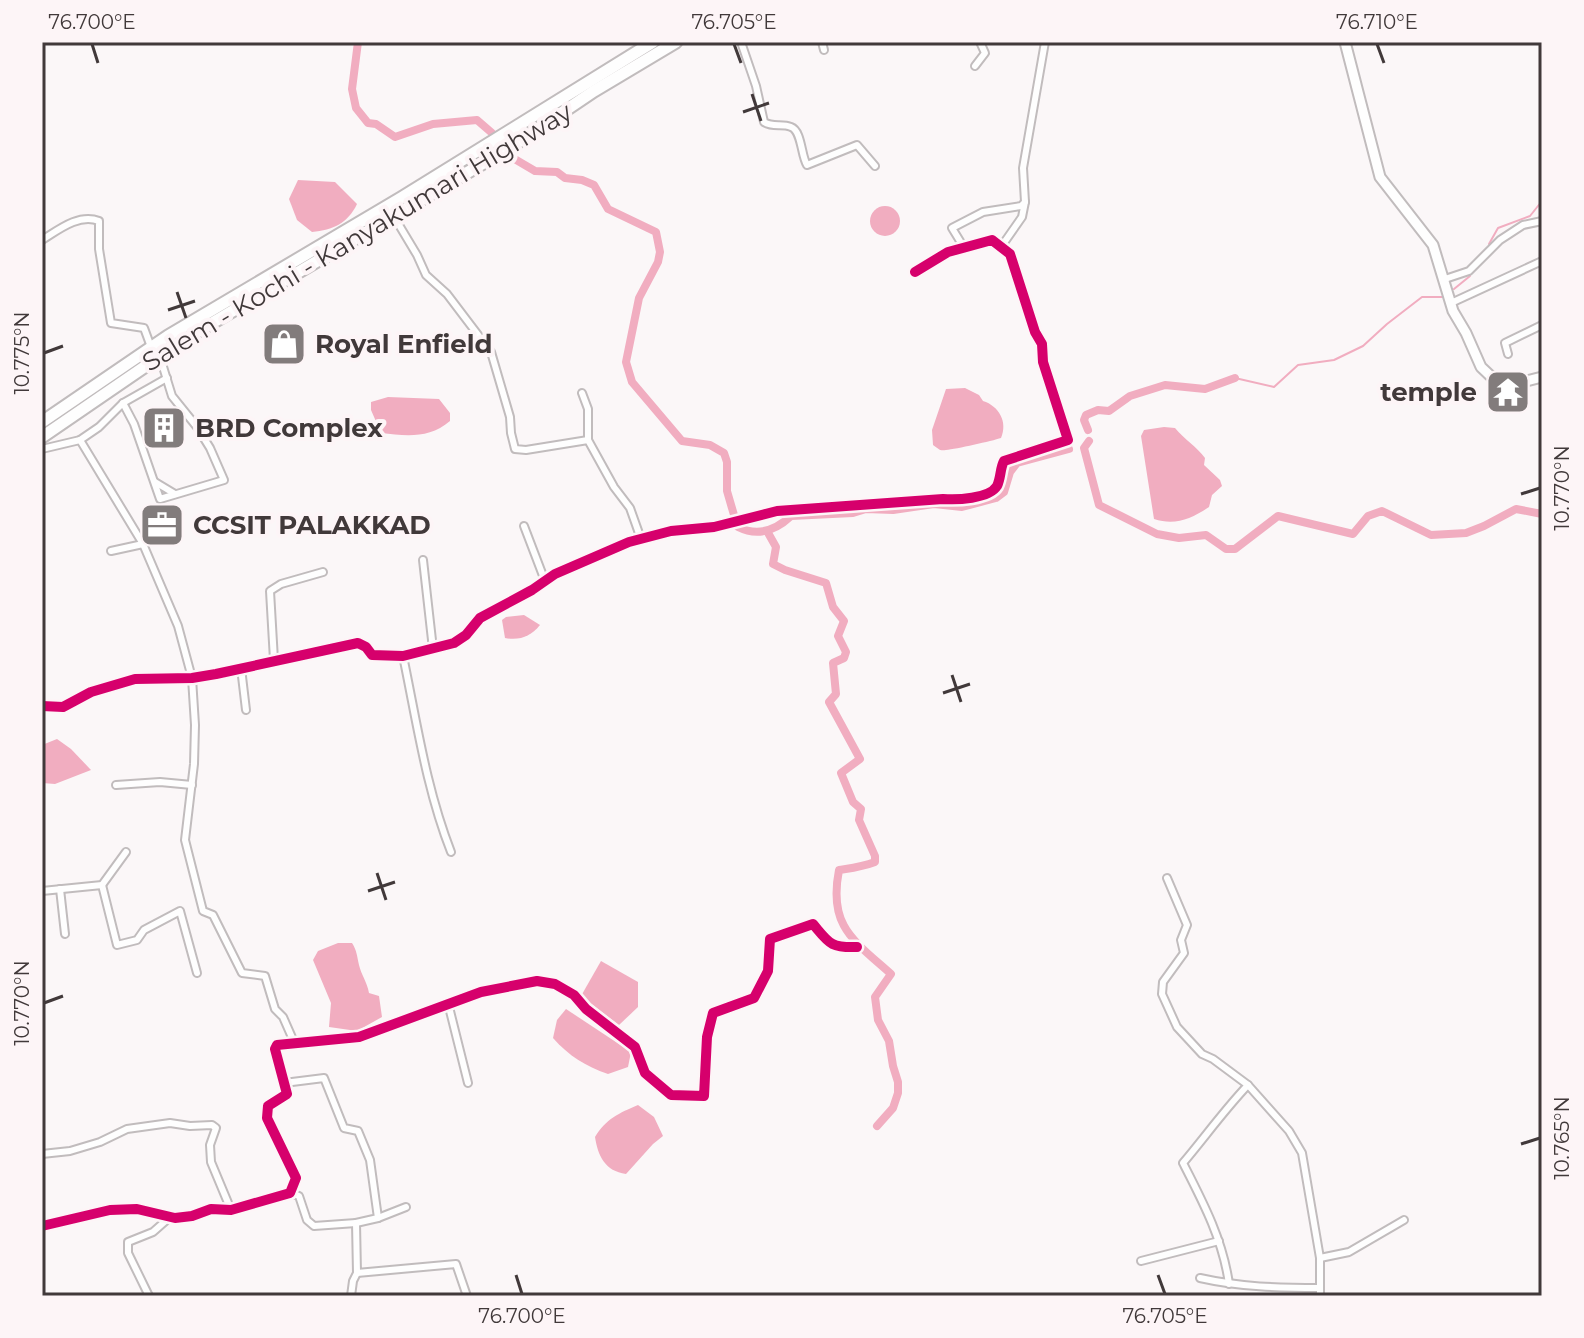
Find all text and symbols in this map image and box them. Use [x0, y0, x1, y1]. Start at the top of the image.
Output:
text: 76.700°E [48, 10, 136, 34]
text: 76.705°E [691, 10, 777, 34]
text: 76.710°E [1336, 10, 1418, 34]
street label: Salem - Kochi - Kanyakumari Highway [136, 95, 578, 378]
text: 10.775°N [10, 311, 34, 395]
shop icon: Royal Enfield [260, 320, 308, 368]
place label: Royal Enfield [315, 328, 493, 360]
temple icon: temple [1484, 368, 1532, 416]
place label: temple [1380, 376, 1477, 408]
building icon: BRD Complex [140, 404, 188, 452]
place label: BRD Complex [195, 412, 383, 444]
text: 10.770°N [1550, 445, 1574, 531]
office icon: CCSIT PALAKKAD [138, 501, 186, 549]
place label: CCSIT PALAKKAD [193, 509, 431, 541]
text: 10.770°N [10, 960, 34, 1046]
text: 10.765°N [1550, 1096, 1574, 1180]
text: 76.700°E [478, 1304, 566, 1328]
text: 76.705°E [1122, 1304, 1208, 1328]

